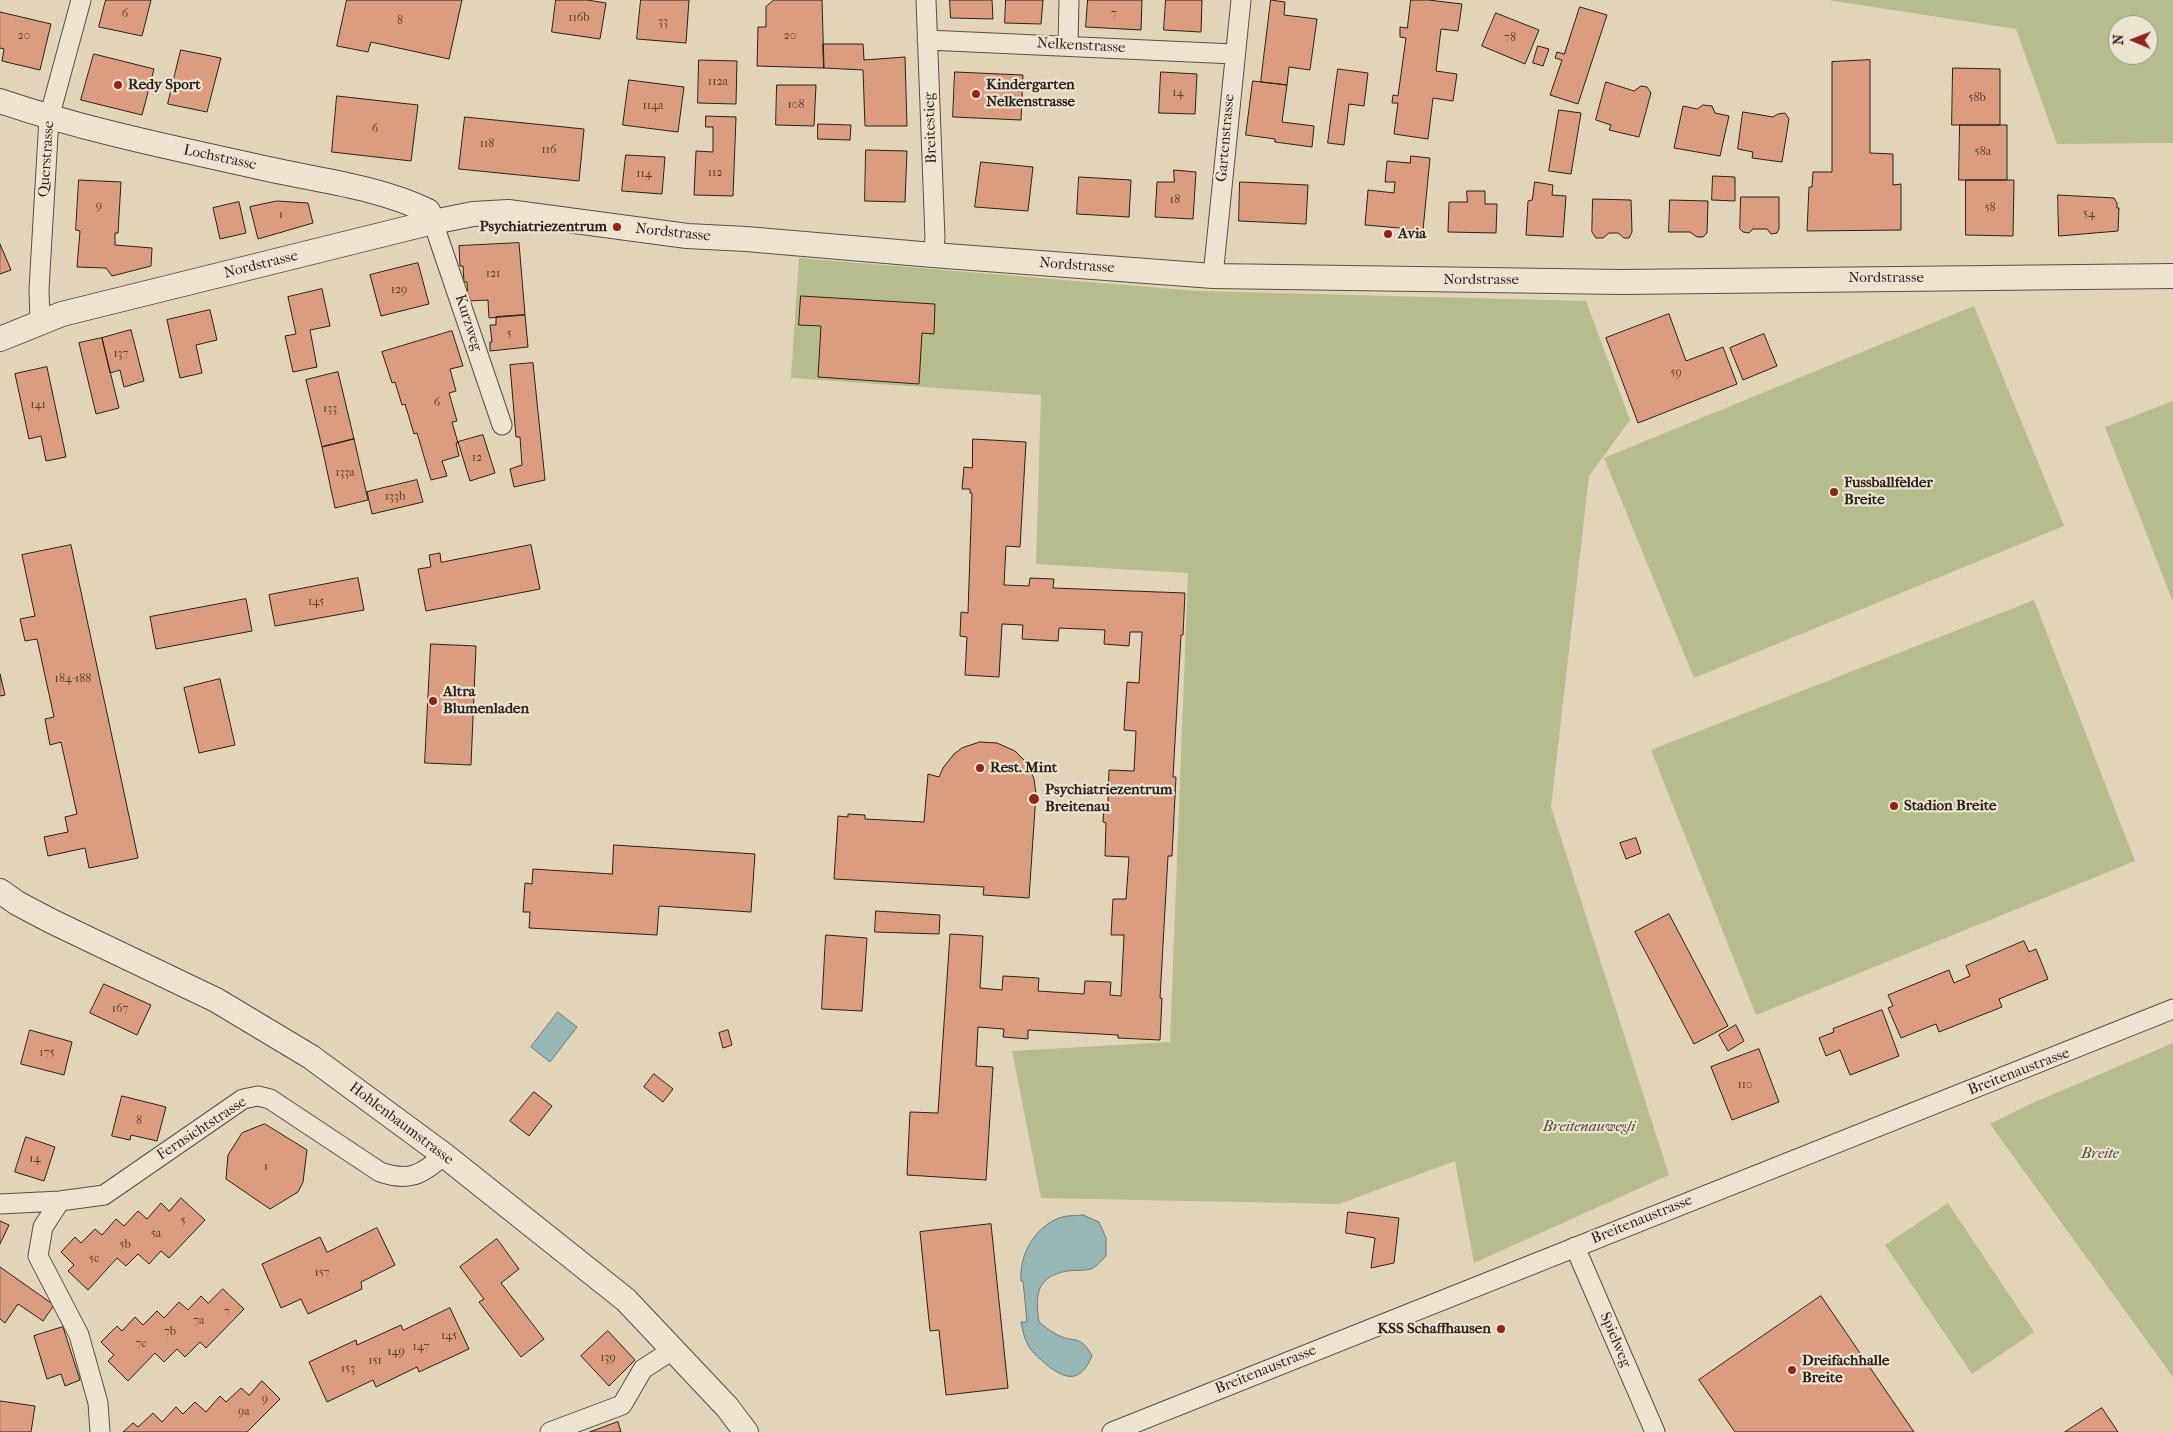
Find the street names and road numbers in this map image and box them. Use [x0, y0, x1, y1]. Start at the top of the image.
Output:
street label: Nelkenstrasse [1036, 35, 1126, 57]
street label: Breitestieg [921, 92, 941, 164]
street label: Gartenstrasse [1213, 93, 1239, 183]
street label: Querstrasse [35, 120, 59, 198]
street label: Lochstrasse [182, 141, 258, 175]
street label: Nordstrasse [634, 220, 712, 246]
street label: Nordstrasse [222, 247, 300, 283]
street label: Nordstrasse [1039, 254, 1115, 278]
street label: Nordstrasse [1848, 269, 1924, 287]
street label: Nordstrasse [1443, 271, 1519, 289]
street label: Kurzweg [450, 292, 486, 354]
street label: Breitenaustrasse [1966, 1044, 2072, 1100]
street label: Hohlenbaumstrasse [345, 1079, 457, 1169]
street label: Fernsichtstrasse [154, 1093, 250, 1165]
street label: Breitenaustrasse [1589, 1192, 1695, 1248]
street label: Spielweg [1595, 1310, 1635, 1370]
street label: Breitenaustrasse [1213, 1342, 1319, 1398]

